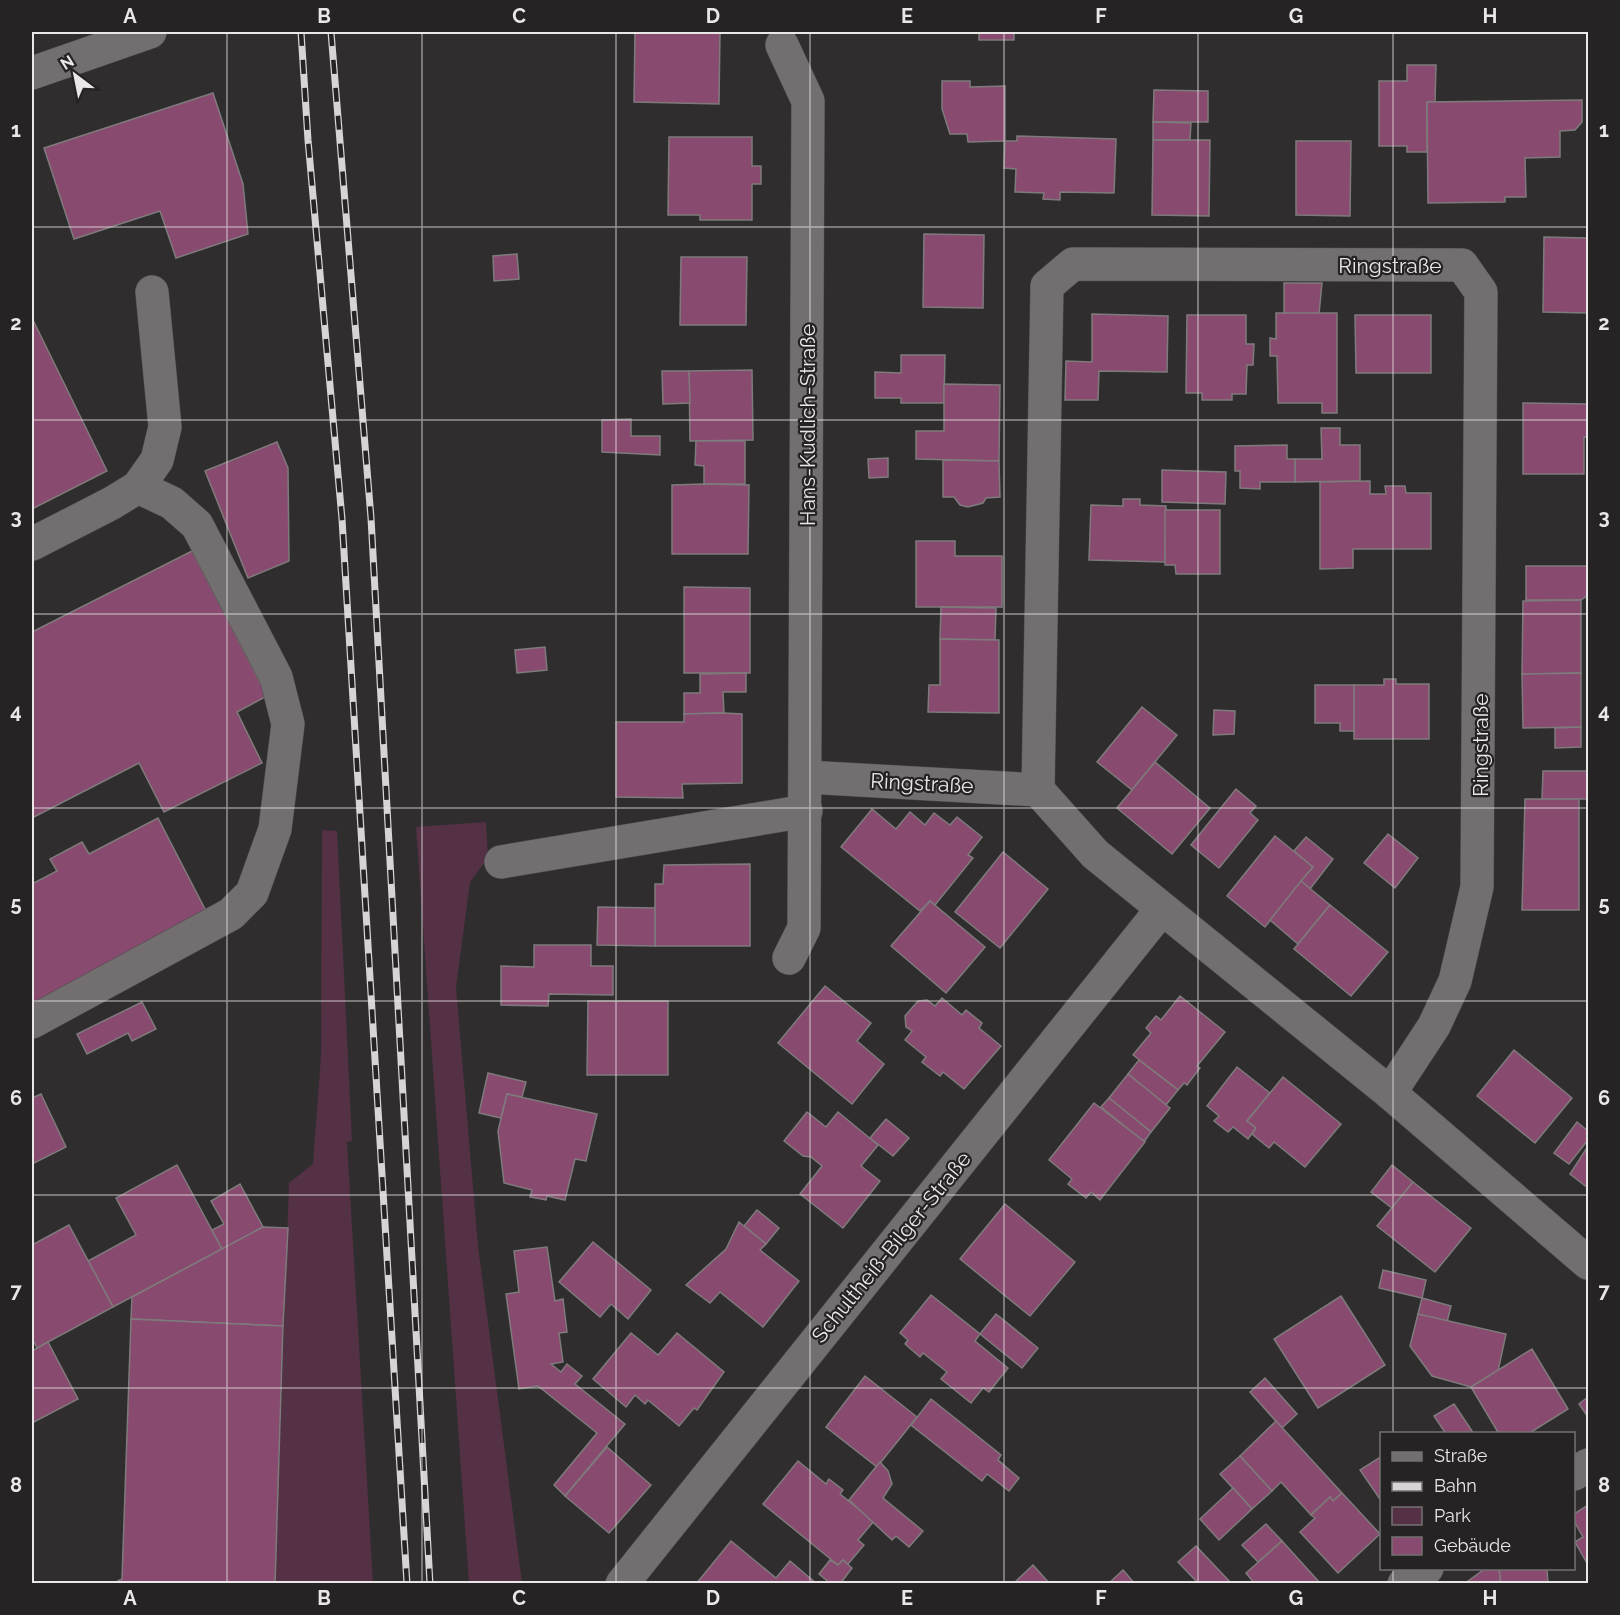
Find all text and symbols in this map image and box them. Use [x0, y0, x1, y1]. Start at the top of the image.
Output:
text: A [123, 4, 137, 28]
text: B [317, 4, 331, 28]
text: C [512, 4, 526, 28]
text: D [706, 4, 720, 28]
text: E [901, 4, 913, 28]
text: F [1095, 4, 1107, 28]
text: G [1289, 4, 1303, 28]
text: H [1483, 4, 1497, 28]
north arrow [45, 45, 105, 105]
text: N [57, 51, 78, 74]
text: 1 [11, 118, 21, 142]
text: 1 [1599, 118, 1609, 142]
street label: Ringstraße [1338, 253, 1442, 278]
text: 2 [10, 311, 22, 335]
text: 2 [1598, 311, 1610, 335]
street label: Hans-Kudlich-Straße [795, 324, 820, 526]
text: 3 [10, 505, 22, 529]
text: 3 [1598, 505, 1610, 529]
street label: Ringstraße [1468, 693, 1493, 797]
text: 4 [10, 699, 22, 723]
text: 4 [1598, 699, 1610, 723]
street label: Ringstraße [870, 768, 974, 798]
text: 5 [10, 892, 22, 916]
text: 5 [1598, 892, 1610, 916]
text: 6 [10, 1086, 22, 1110]
text: 6 [1598, 1086, 1610, 1110]
street label: Schultheiß-Bilger-Straße [806, 1146, 976, 1348]
text: 7 [10, 1279, 22, 1303]
text: 7 [1598, 1279, 1610, 1303]
legend [1380, 1432, 1575, 1570]
text: Straße [1434, 1445, 1488, 1466]
text: 8 [10, 1473, 22, 1497]
text: 8 [1598, 1473, 1610, 1497]
text: Bahn [1434, 1475, 1477, 1496]
text: Park [1434, 1505, 1471, 1526]
text: Gebäude [1434, 1535, 1511, 1556]
text: A [123, 1586, 137, 1610]
text: B [317, 1586, 331, 1610]
text: C [512, 1586, 526, 1610]
text: D [706, 1586, 720, 1610]
text: E [901, 1586, 913, 1610]
text: F [1095, 1586, 1107, 1610]
text: G [1289, 1586, 1303, 1610]
text: H [1483, 1586, 1497, 1610]

